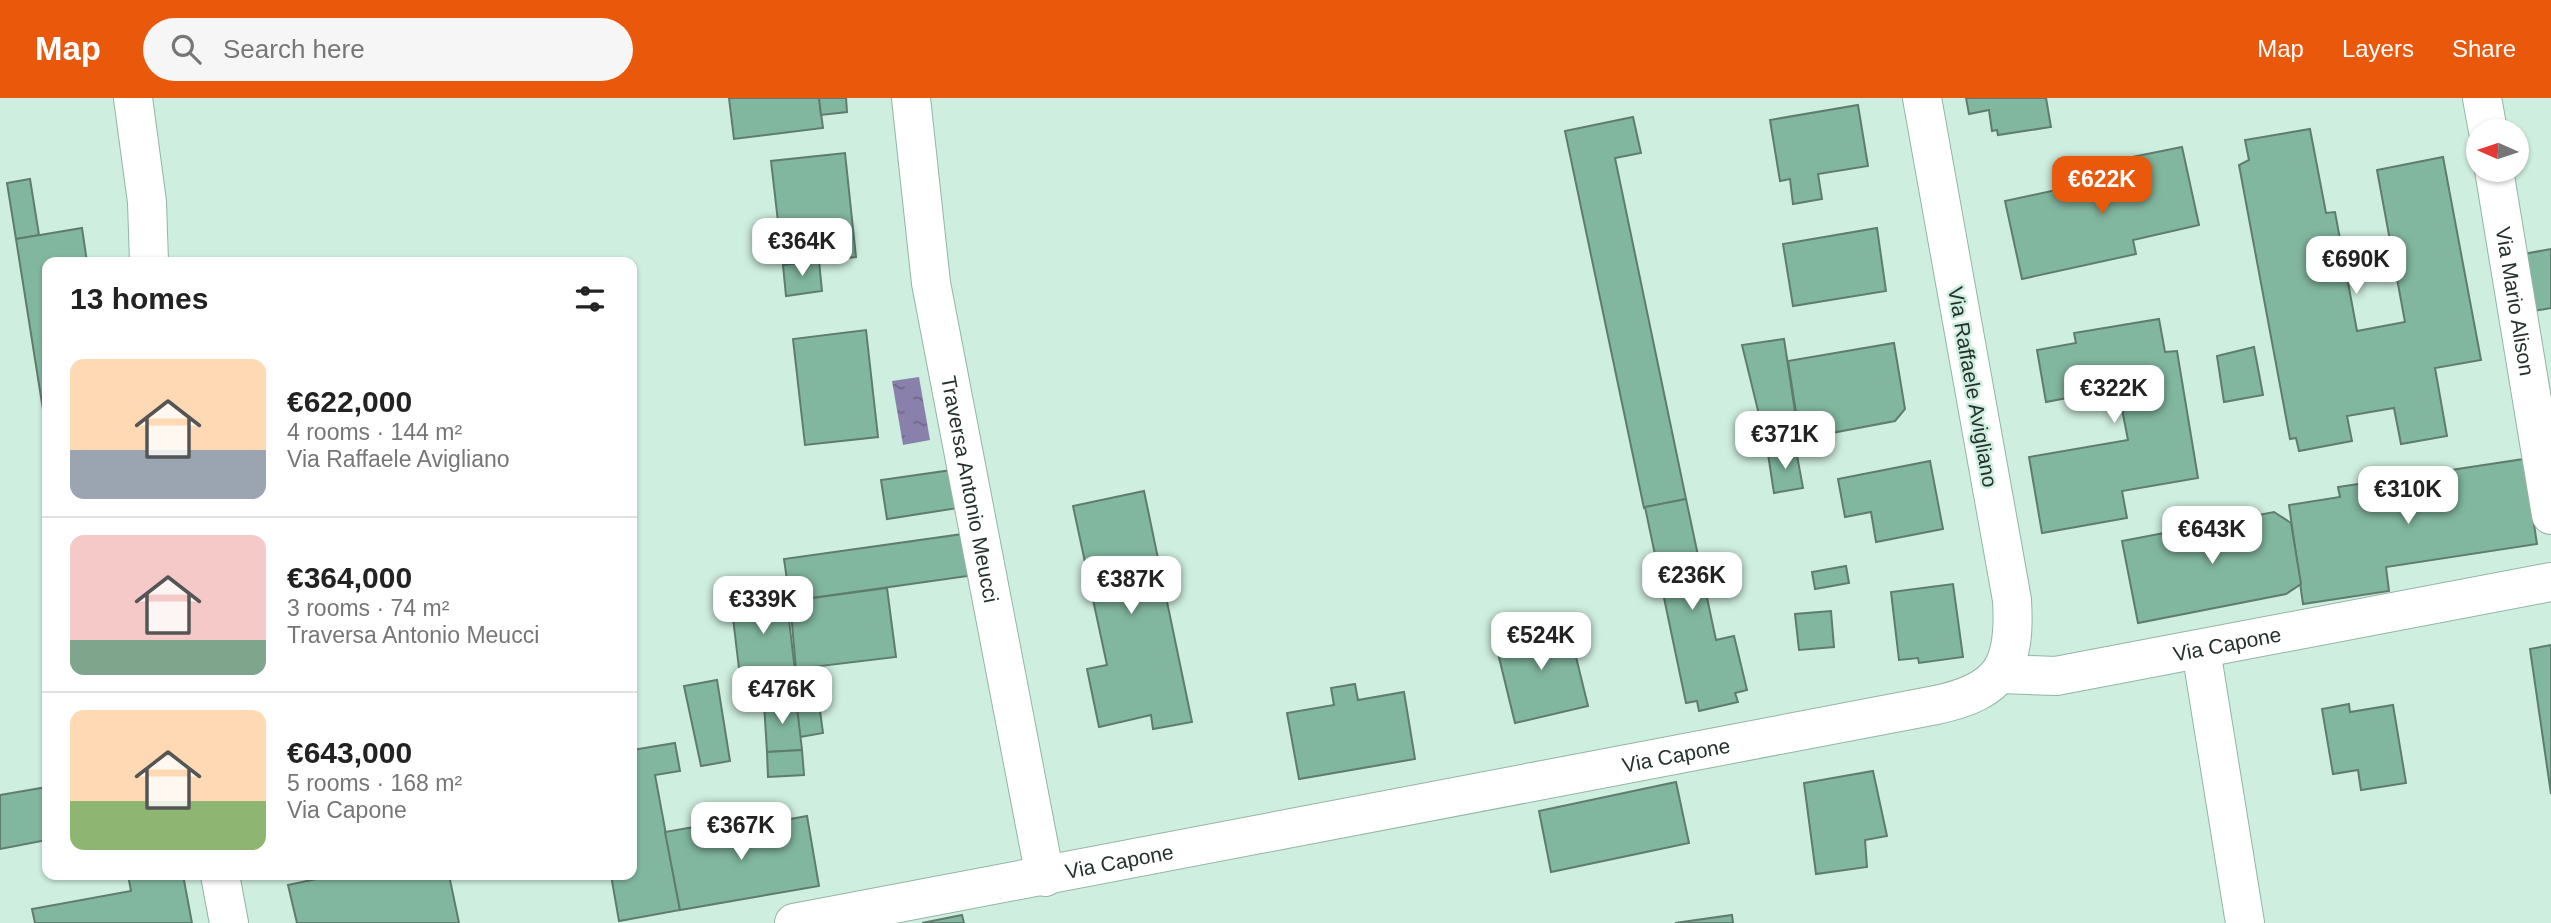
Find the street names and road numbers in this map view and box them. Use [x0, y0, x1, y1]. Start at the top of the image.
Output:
street label: Via Mario Alison [2492, 225, 2539, 377]
street label: Via Raffaele Avigliano [1944, 285, 2002, 489]
street label: Traversa Antonio Meucci [938, 374, 1004, 605]
street label: Via Capone [2171, 622, 2283, 665]
street label: Via Capone [1620, 733, 1732, 776]
street label: Via Capone [1063, 839, 1175, 882]

